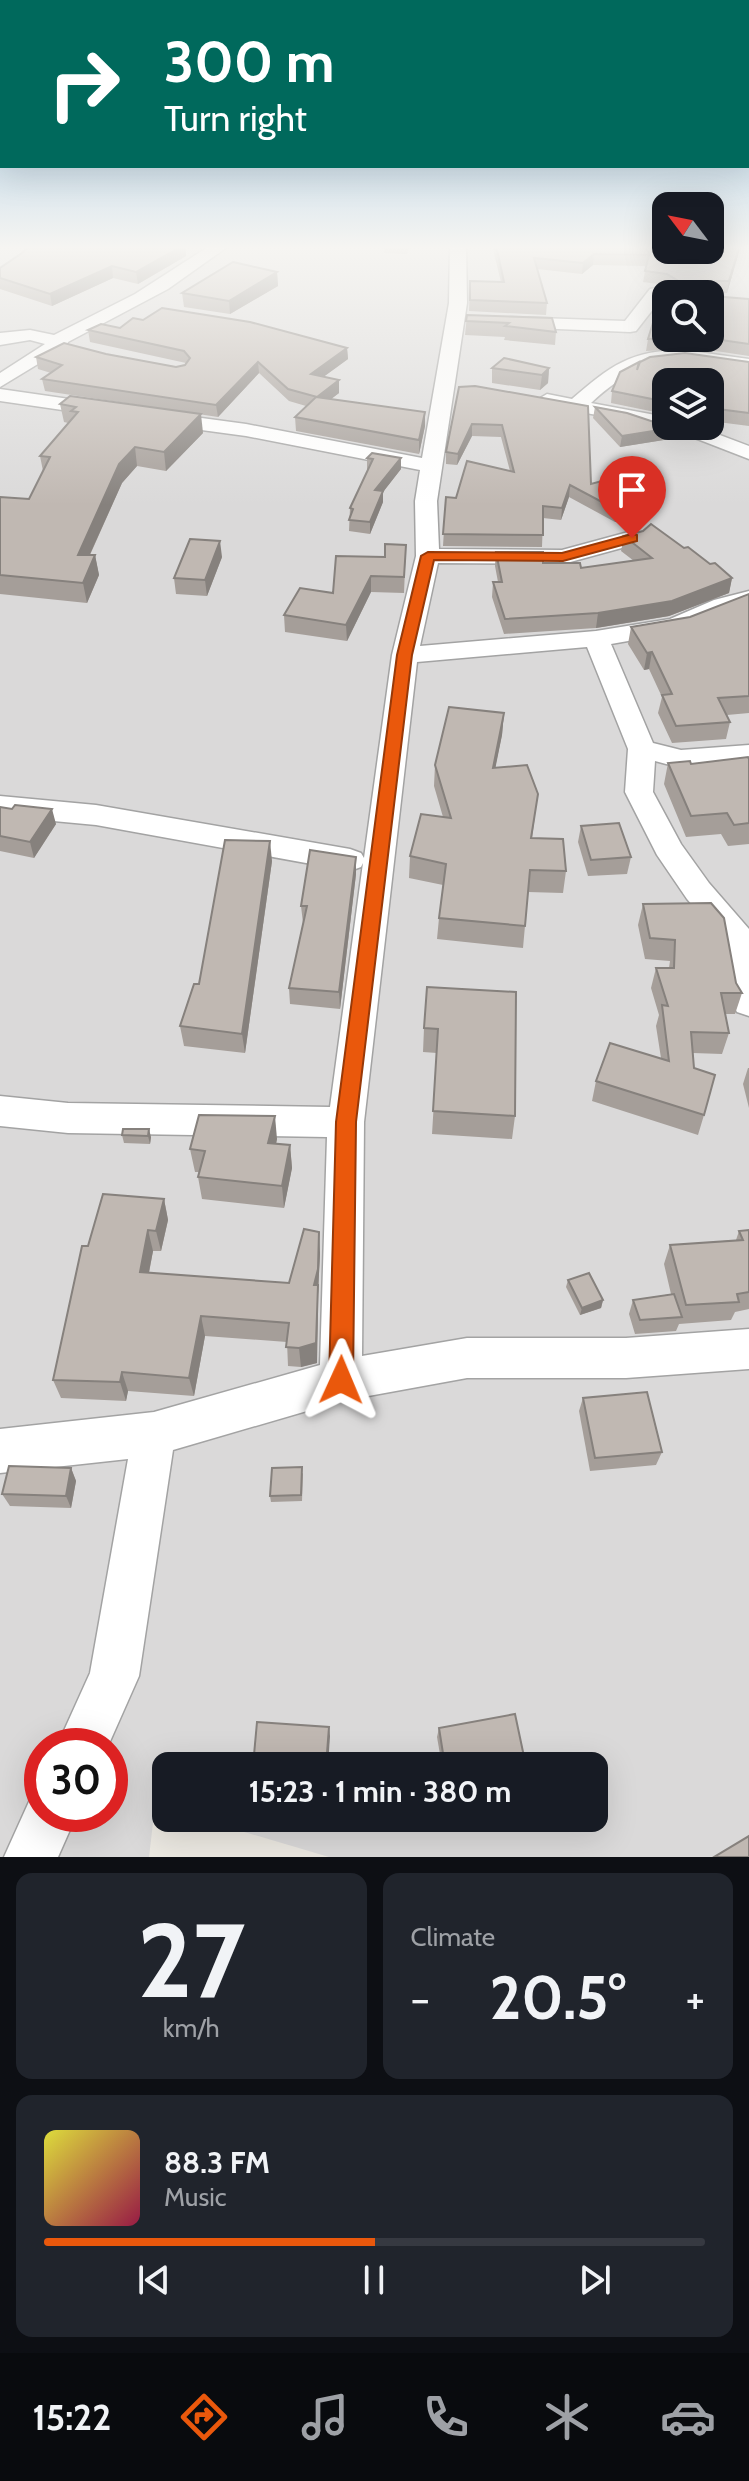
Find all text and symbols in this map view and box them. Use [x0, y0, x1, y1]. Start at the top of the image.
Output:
text: 300 m [164, 28, 335, 96]
icon: right [32, 32, 136, 136]
text: Turn right [164, 96, 307, 140]
north arrow [652, 192, 724, 264]
map controls [652, 192, 724, 440]
button: search [652, 280, 724, 352]
button: layers [652, 368, 724, 440]
pin [598, 456, 666, 538]
icon: arrive [610, 468, 654, 512]
position arrow [299, 1338, 383, 1422]
speed limit sign: 30 [24, 1728, 128, 1832]
text: 15:23 · 1 min · 380 m [249, 1773, 511, 1810]
text: 27 [137, 1897, 245, 2023]
text: Climate [411, 1921, 495, 1953]
text: 20.5° [490, 1961, 626, 2034]
text: − [411, 1972, 430, 2025]
text: + [686, 1972, 705, 2025]
text: km/h [163, 2012, 220, 2044]
text: 88.3 FM [164, 2144, 270, 2181]
text: Music [164, 2181, 227, 2213]
icon: previous [132, 2258, 176, 2302]
icon: pause [352, 2258, 396, 2302]
icon: next [573, 2258, 617, 2302]
icon: directions [176, 2389, 232, 2445]
icon: music [297, 2389, 353, 2445]
icon: phone [418, 2389, 474, 2445]
icon: climate [539, 2389, 595, 2445]
icon: car [660, 2389, 716, 2445]
text: 15:22 [33, 2395, 111, 2439]

